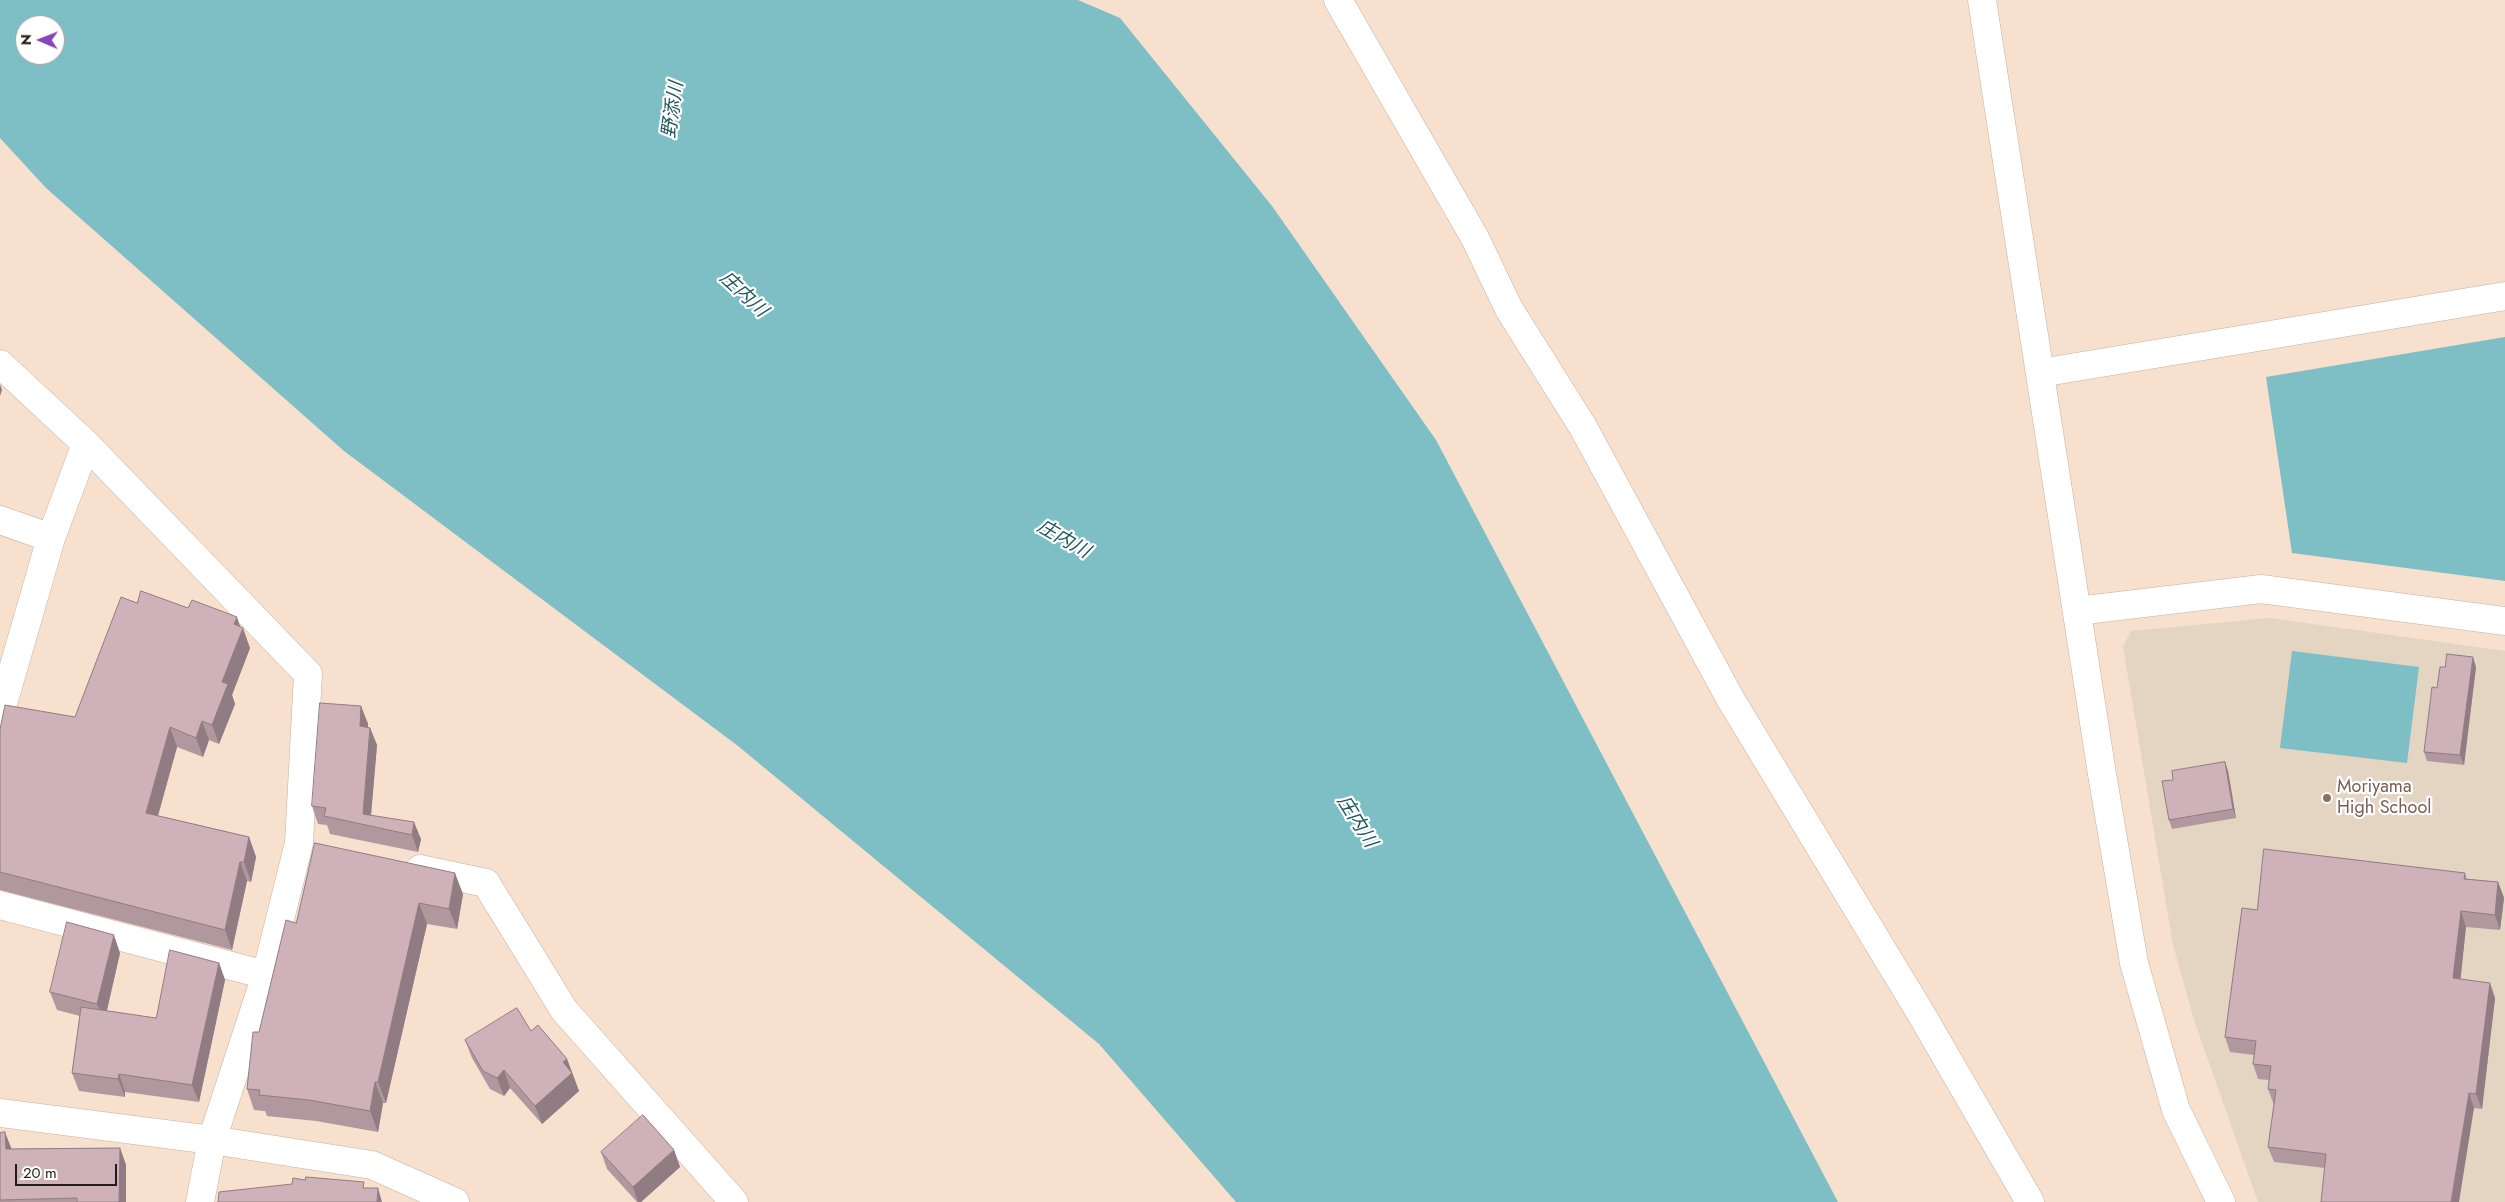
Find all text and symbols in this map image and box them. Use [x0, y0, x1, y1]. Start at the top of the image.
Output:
north arrow [15, 15, 65, 65]
text: N [16, 34, 36, 45]
water label: 野添川 [659, 80, 689, 140]
water label: 庄内川 [714, 267, 772, 323]
water label: 庄内川 [1033, 516, 1093, 564]
place label: Moriyama High School [2337, 777, 2431, 820]
water label: 庄内川 [1331, 792, 1381, 852]
marker: Moriyama High School [2321, 792, 2333, 804]
scale bar [18, 1154, 120, 1186]
text: 20 m [23, 1162, 57, 1184]

